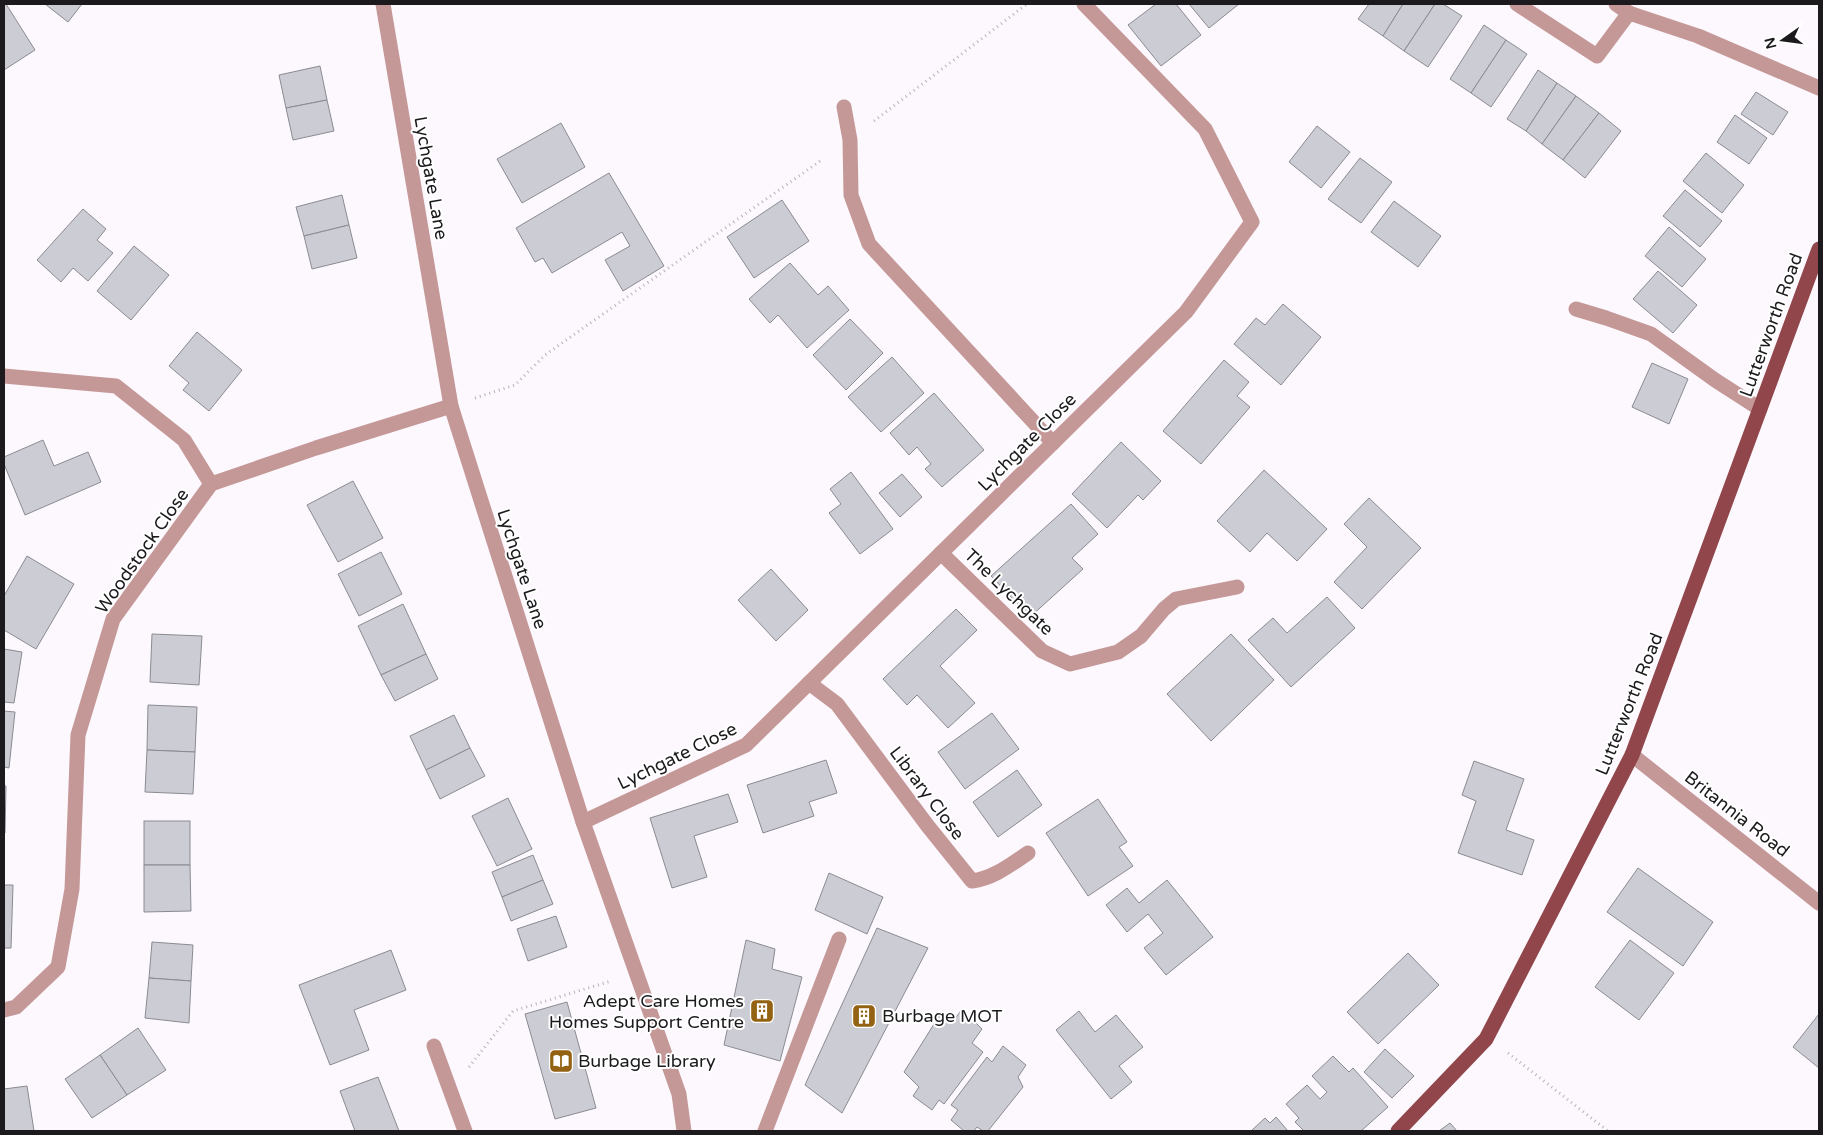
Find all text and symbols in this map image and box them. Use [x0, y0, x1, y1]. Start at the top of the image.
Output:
north arrow [1758, 15, 1808, 65]
text: N [1761, 36, 1780, 51]
street label: Lychgate Lane [409, 115, 453, 241]
street label: Lutterworth Road [1735, 250, 1807, 400]
street label: Lychgate Close [973, 388, 1081, 496]
street label: Woodstock Close [91, 484, 193, 618]
street label: Lychgate Lane [492, 506, 552, 632]
street label: The Lychgate [960, 544, 1058, 640]
street label: Lutterworth Road [1590, 630, 1668, 778]
street label: Lychgate Close [614, 718, 740, 794]
street label: Library Close [885, 742, 969, 844]
street label: Britannia Road [1680, 766, 1794, 862]
place label: Adept Care Homes Homes Support Centre [549, 990, 744, 1033]
building icon: Adept Care Homes Homes Support Centre [749, 998, 775, 1024]
building icon: Burbage MOT [851, 1003, 877, 1029]
place label: Burbage MOT [882, 1005, 1002, 1027]
library icon: Burbage Library [548, 1048, 574, 1074]
place label: Burbage Library [578, 1050, 716, 1072]

